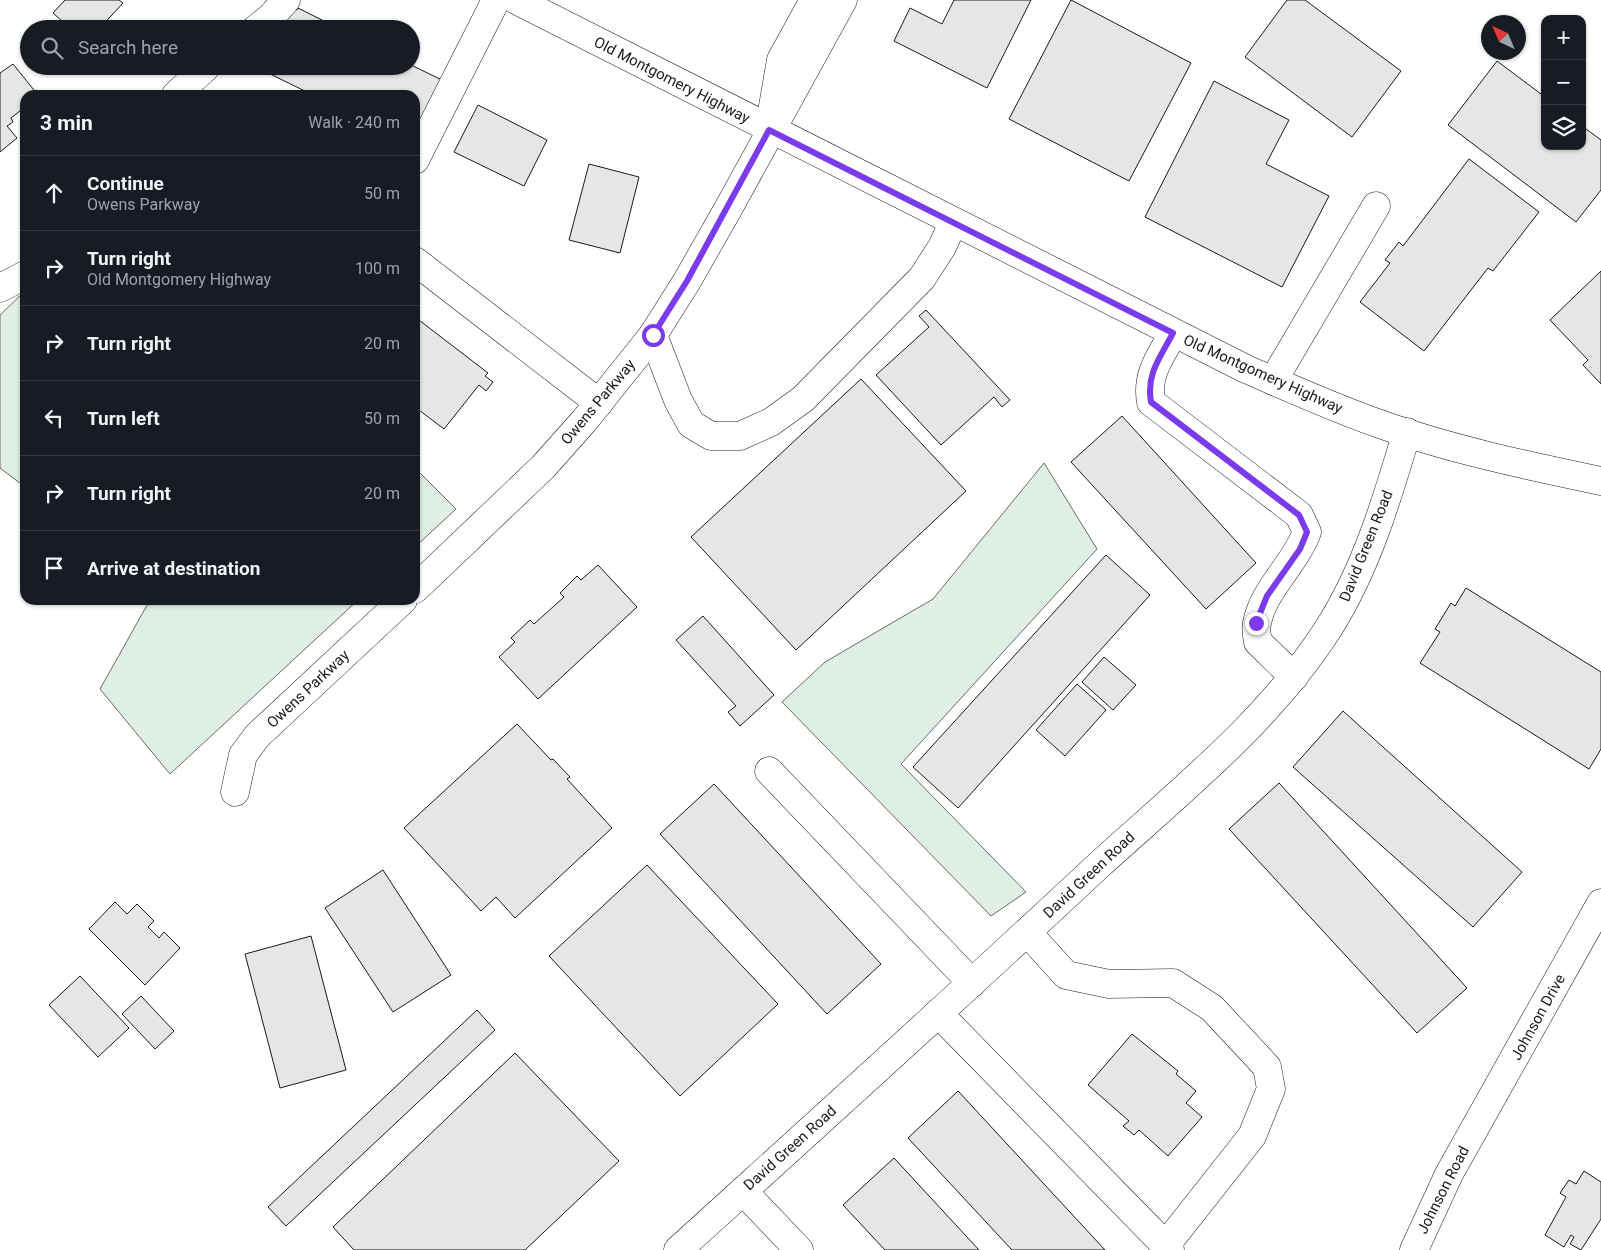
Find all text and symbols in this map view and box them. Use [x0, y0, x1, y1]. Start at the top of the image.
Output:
north arrow [1481, 15, 1526, 60]
map controls [1541, 15, 1586, 150]
button: + [1541, 15, 1586, 60]
search box [20, 20, 420, 75]
street label: Old Montgomery Highway [591, 33, 753, 127]
icon: search [38, 34, 66, 62]
text: Search here [78, 36, 178, 59]
button: − [1541, 60, 1586, 105]
button: layers [1541, 105, 1586, 150]
text: 3 min [40, 111, 93, 135]
text: Walk · 240 m [308, 113, 400, 132]
text: Continue [87, 172, 164, 195]
icon: ahead [40, 179, 68, 207]
text: 50 m [364, 184, 400, 203]
text: Owens Parkway [87, 195, 200, 214]
text: Turn right [87, 247, 171, 270]
icon: right [40, 254, 68, 282]
text: 100 m [355, 259, 400, 278]
text: Old Montgomery Highway [87, 270, 271, 289]
route start [642, 324, 665, 347]
icon: right [40, 329, 68, 357]
street label: Old Montgomery Highway [1181, 331, 1345, 417]
text: Turn right [87, 332, 171, 355]
text: 20 m [364, 334, 400, 353]
street label: Owens Parkway [557, 356, 639, 448]
icon: left [40, 404, 68, 432]
text: Turn left [87, 407, 160, 430]
text: 50 m [364, 409, 400, 428]
icon: right [40, 479, 68, 507]
text: Turn right [87, 482, 171, 505]
text: 20 m [364, 484, 400, 503]
street label: David Green Road [1335, 488, 1397, 604]
icon: arrive [40, 554, 68, 582]
text: Arrive at destination [87, 557, 260, 580]
route end [1245, 612, 1268, 635]
street label: Owens Parkway [263, 646, 353, 732]
street label: David Green Road [1040, 828, 1138, 922]
street label: Johnson Drive [1507, 971, 1569, 1063]
street label: David Green Road [740, 1102, 840, 1194]
street label: Johnson Road [1413, 1143, 1473, 1237]

